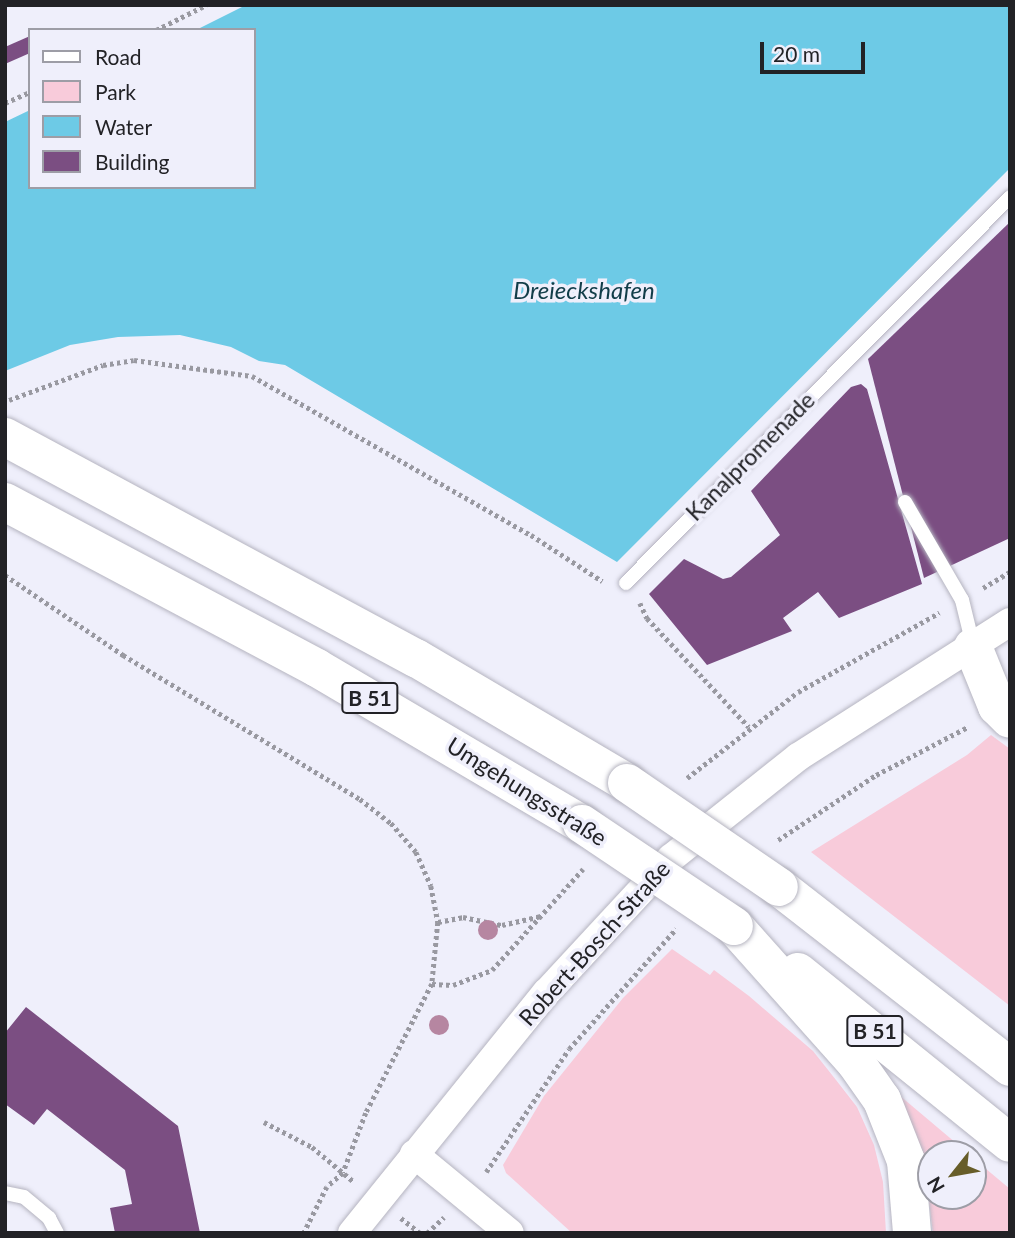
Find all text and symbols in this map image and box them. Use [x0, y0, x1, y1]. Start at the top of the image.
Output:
legend [28, 28, 256, 189]
scale bar [763, 28, 868, 72]
text: 20 m [773, 41, 820, 66]
text: Road [95, 44, 142, 69]
text: Park [95, 79, 136, 104]
text: Water [95, 114, 152, 139]
text: Building [95, 149, 170, 174]
water label: Dreieckshafen [513, 276, 655, 304]
street label: Kanalpromenade [680, 386, 820, 526]
road number: B 51 [340, 680, 400, 716]
street label: Umgehungsstraße [442, 731, 612, 851]
street label: Robert-Bosch-Straße [513, 855, 675, 1031]
road number: B 51 [845, 1014, 905, 1048]
north arrow [917, 1140, 987, 1210]
text: N [922, 1173, 949, 1197]

